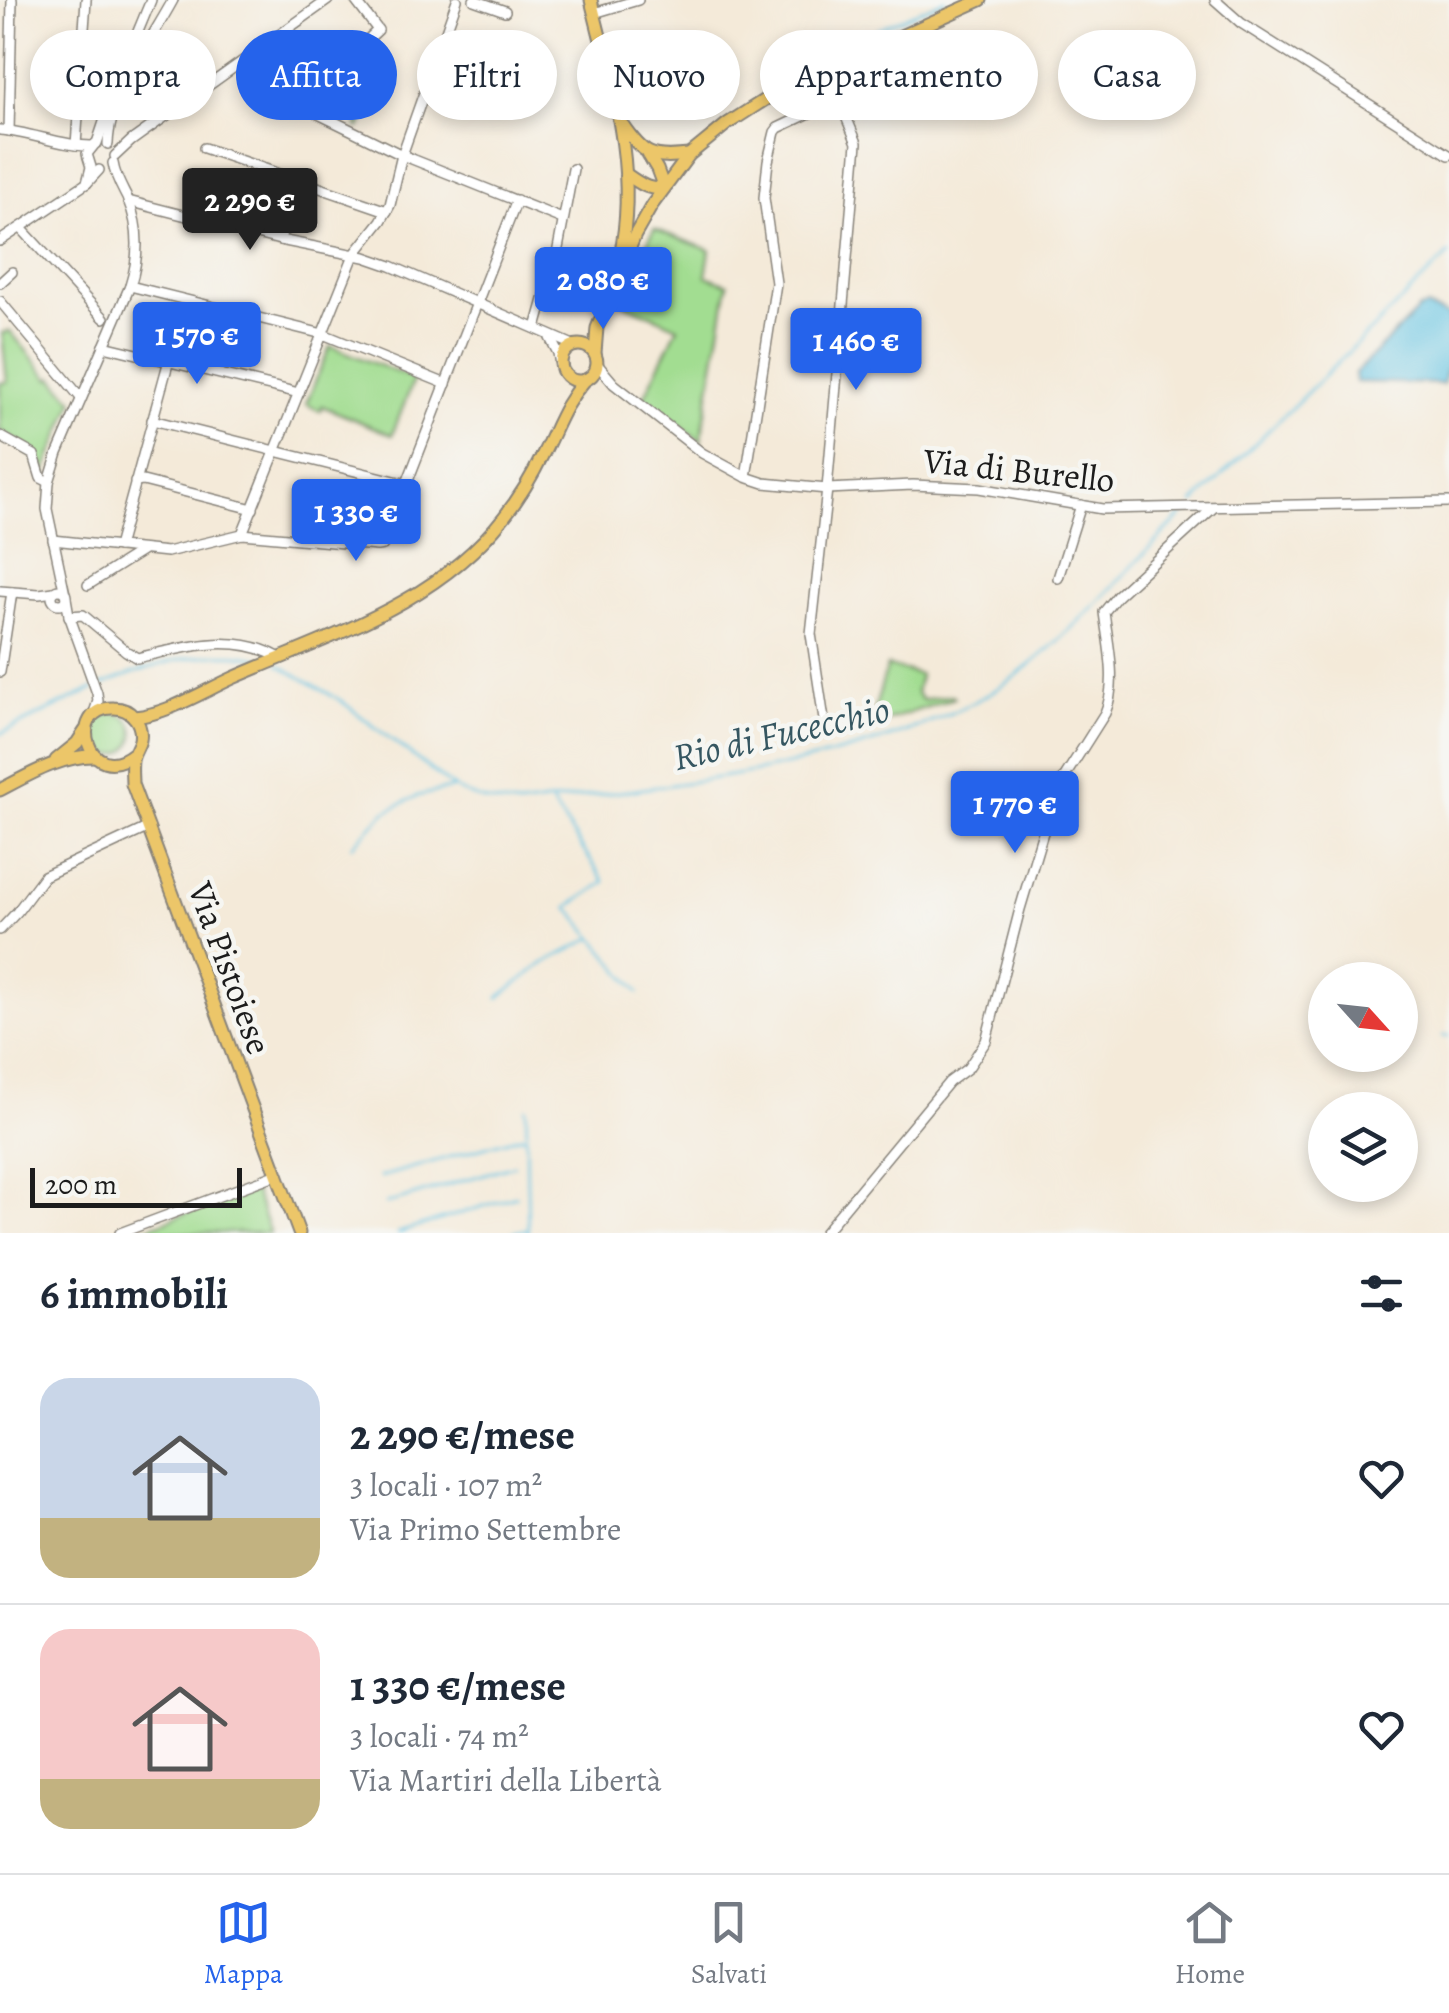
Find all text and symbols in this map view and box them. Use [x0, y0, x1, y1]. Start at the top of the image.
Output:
chip: Compra [30, 30, 216, 120]
chip: Affitta [236, 30, 397, 120]
chip: Filtri [417, 30, 557, 120]
chip: Nuovo [577, 30, 740, 120]
chip: Appartamento [760, 30, 1038, 120]
chip: Casa [1058, 30, 1196, 120]
pin: 2 290 € [158, 168, 342, 253]
text: 2 290 € [204, 178, 296, 222]
pin: 2 080 € [511, 247, 695, 332]
text: 2 080 € [557, 257, 649, 301]
pin: 1 570 € [105, 302, 289, 387]
pin: 1 460 € [764, 308, 948, 393]
text: 1 570 € [155, 312, 239, 356]
text: 1 460 € [812, 318, 900, 362]
street label: Via di Burello [920, 436, 1117, 504]
pin: 1 330 € [264, 479, 448, 564]
text: 1 330 € [314, 489, 398, 533]
water label: Rio di Fucecchio [668, 683, 894, 783]
pin: 1 770 € [923, 771, 1107, 856]
text: 1 770 € [973, 781, 1057, 825]
street label: Via Pistoiese [176, 874, 283, 1061]
north arrow [1308, 962, 1418, 1072]
map controls [1308, 962, 1418, 1202]
button: layers [1308, 1092, 1418, 1202]
scale bar [30, 1163, 242, 1208]
text: 200 m [45, 1166, 117, 1204]
text: 6 immobili [40, 1265, 228, 1322]
icon: filters [1354, 1266, 1409, 1321]
text: 2 290 €/mese [350, 1406, 575, 1463]
icon: home [120, 1418, 240, 1538]
icon: heart [1354, 1451, 1409, 1506]
text: 3 locali · 107 m² [350, 1463, 542, 1507]
text: Via Primo Settembre [350, 1507, 621, 1551]
text: 1 330 €/mese [350, 1657, 566, 1714]
icon: home [120, 1669, 240, 1789]
icon: heart [1354, 1702, 1409, 1757]
text: 3 locali · 74 m² [350, 1714, 529, 1758]
text: Via Martiri della Libertà [350, 1758, 662, 1802]
tab: Mappa [204, 1895, 283, 1993]
tab: Salvati [691, 1895, 767, 1993]
tab: Home [1175, 1895, 1245, 1993]

